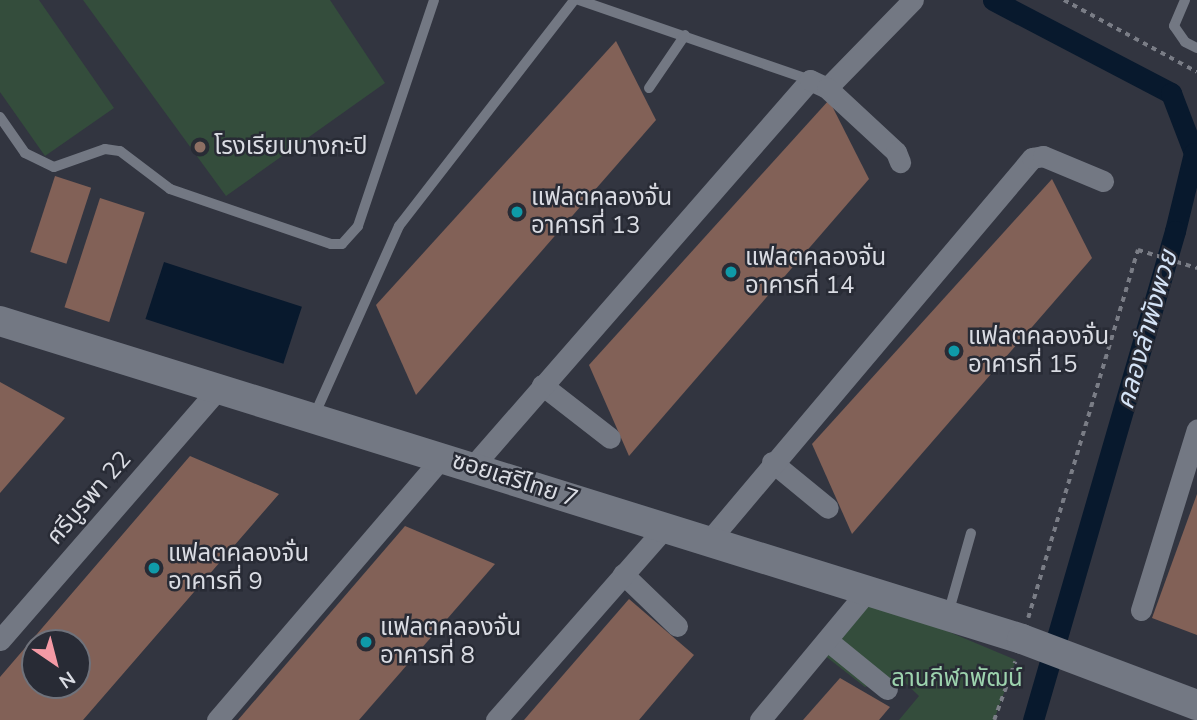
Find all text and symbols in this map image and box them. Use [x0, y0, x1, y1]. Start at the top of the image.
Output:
place label: โรงเรียนบางกะปิ [214, 133, 367, 161]
marker: โรงเรียนบางกะปิ [192, 139, 208, 155]
place label: แฟลตคลองจั่น อาคารที่ 13 [531, 184, 672, 240]
marker: แฟลตคลองจั่น อาคารที่ 13 [509, 204, 525, 220]
place label: แฟลตคลองจั่น อาคารที่ 14 [745, 244, 886, 300]
water label: คลองลำพังพวย [1109, 247, 1185, 413]
marker: แฟลตคลองจั่น อาคารที่ 14 [723, 264, 739, 280]
place label: แฟลตคลองจั่น อาคารที่ 15 [968, 323, 1109, 379]
marker: แฟลตคลองจั่น อาคารที่ 15 [946, 343, 962, 359]
street label: ศรีบูรพา 22 [41, 445, 137, 551]
street label: ซอยเสรีไทย 7 [449, 446, 581, 514]
place label: แฟลตคลองจั่น อาคารที่ 9 [168, 540, 309, 596]
marker: แฟลตคลองจั่น อาคารที่ 9 [146, 560, 162, 576]
place label: แฟลตคลองจั่น อาคารที่ 8 [380, 614, 521, 670]
north arrow [21, 629, 91, 699]
marker: แฟลตคลองจั่น อาคารที่ 8 [358, 634, 374, 650]
text: N [54, 665, 80, 694]
park label: ลานกีฬาพัฒน์ [891, 665, 1023, 693]

